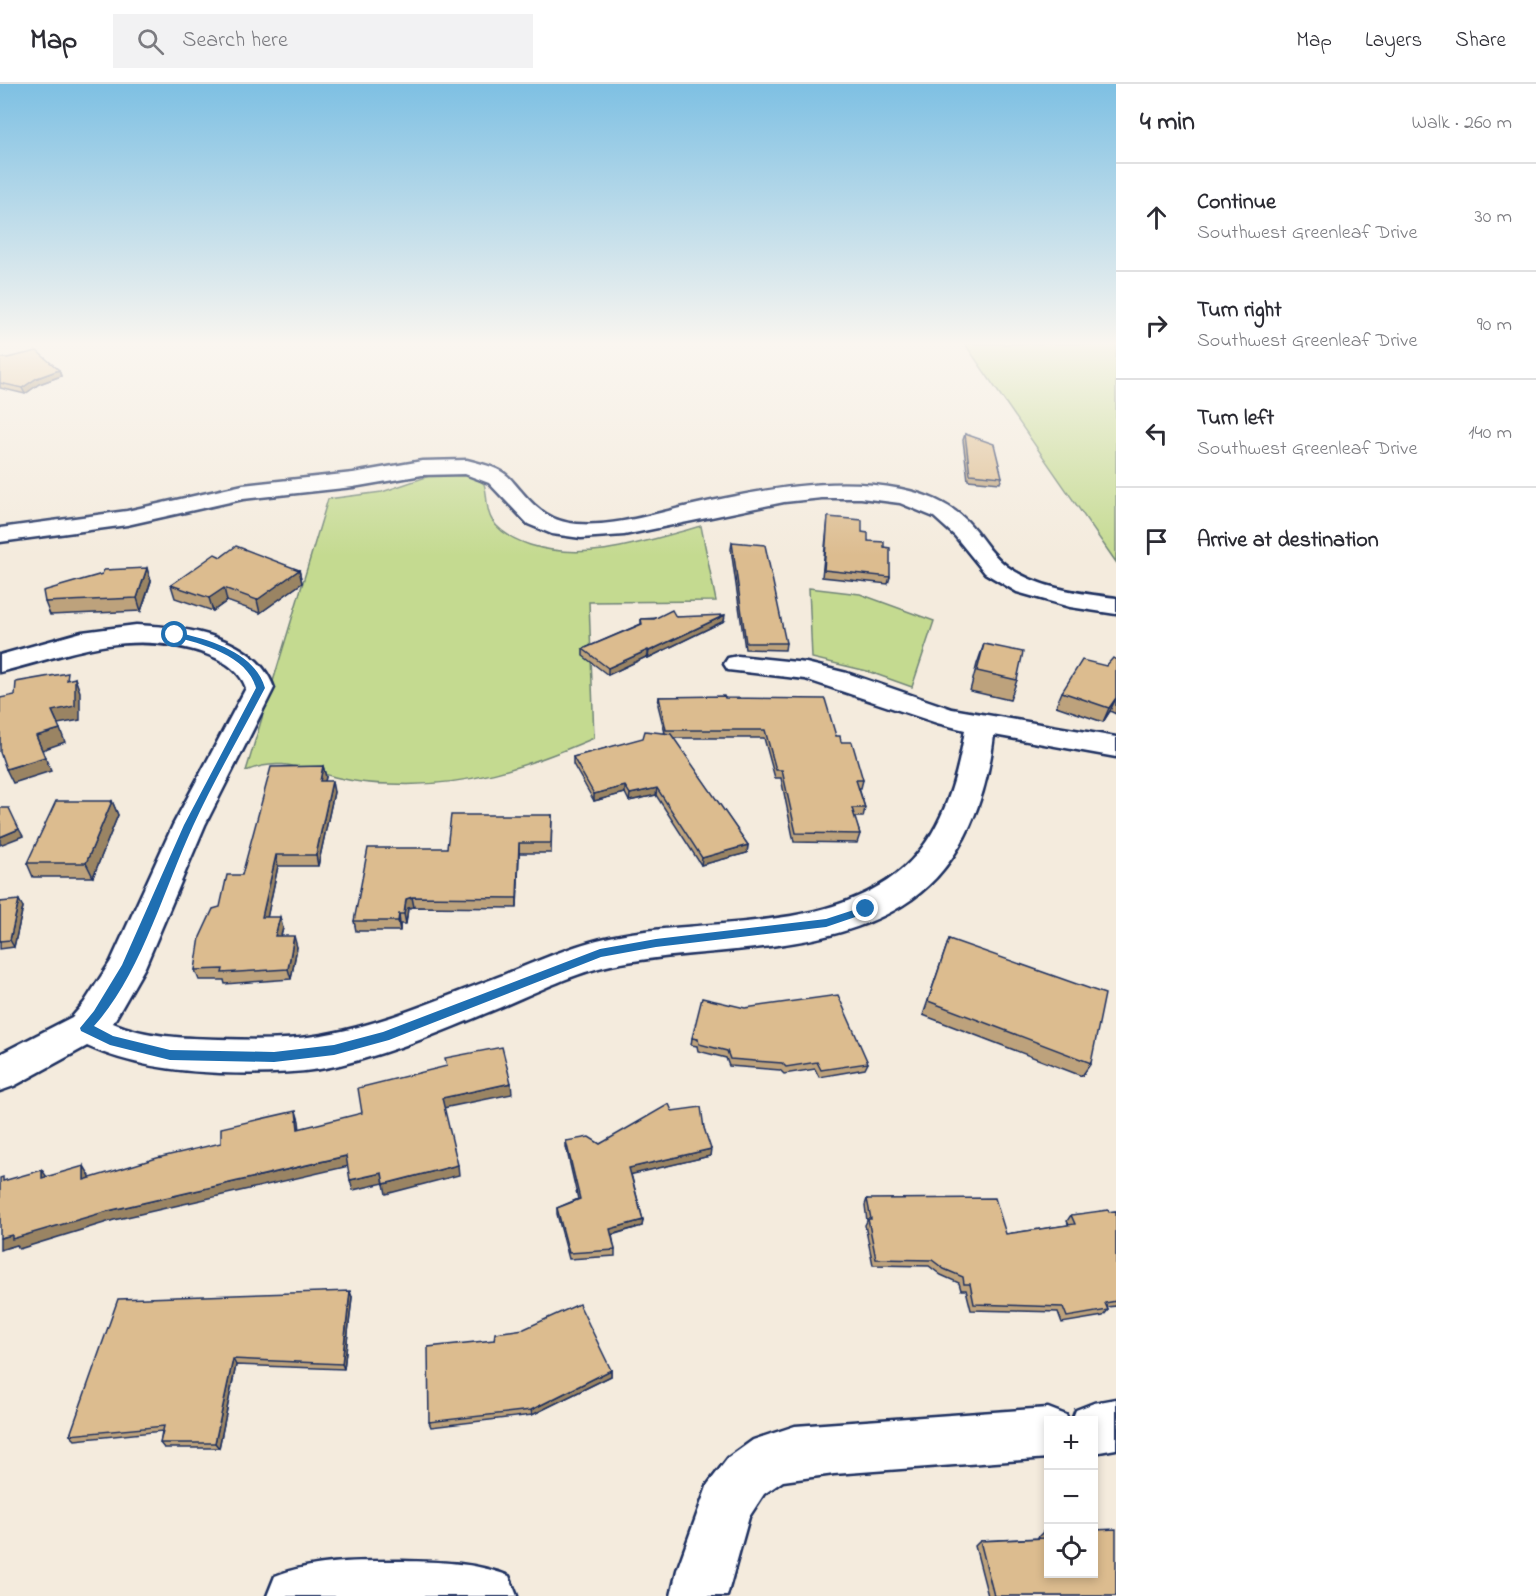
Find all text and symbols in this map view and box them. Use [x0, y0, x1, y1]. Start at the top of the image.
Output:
search box [113, 14, 533, 68]
text: Map [30, 21, 77, 62]
icon: search [134, 25, 167, 58]
text: Search here [182, 25, 288, 57]
text: Map [1296, 26, 1332, 56]
text: Layers [1365, 26, 1422, 56]
text: Share [1455, 26, 1506, 56]
text: 4 min [1140, 104, 1195, 142]
text: Walk · 260 m [1411, 109, 1512, 138]
text: Continue [1197, 187, 1276, 219]
icon: ahead [1140, 201, 1173, 234]
text: 30 m [1475, 203, 1512, 232]
text: Southwest Greenleaf Drive [1197, 219, 1418, 248]
text: Turn right [1197, 295, 1282, 327]
icon: right [1140, 309, 1173, 342]
text: 90 m [1477, 311, 1512, 340]
text: Southwest Greenleaf Drive [1197, 327, 1418, 356]
text: Turn left [1197, 403, 1274, 435]
icon: left [1140, 417, 1173, 450]
text: 140 m [1468, 419, 1512, 448]
text: Southwest Greenleaf Drive [1197, 435, 1418, 464]
icon: arrive [1140, 525, 1173, 558]
text: Arrive at destination [1197, 525, 1379, 557]
route start [161, 621, 187, 647]
route end [852, 895, 878, 921]
map controls [1044, 1416, 1098, 1578]
button: + [1044, 1416, 1098, 1470]
button: − [1044, 1470, 1098, 1524]
button: locate [1044, 1524, 1098, 1578]

